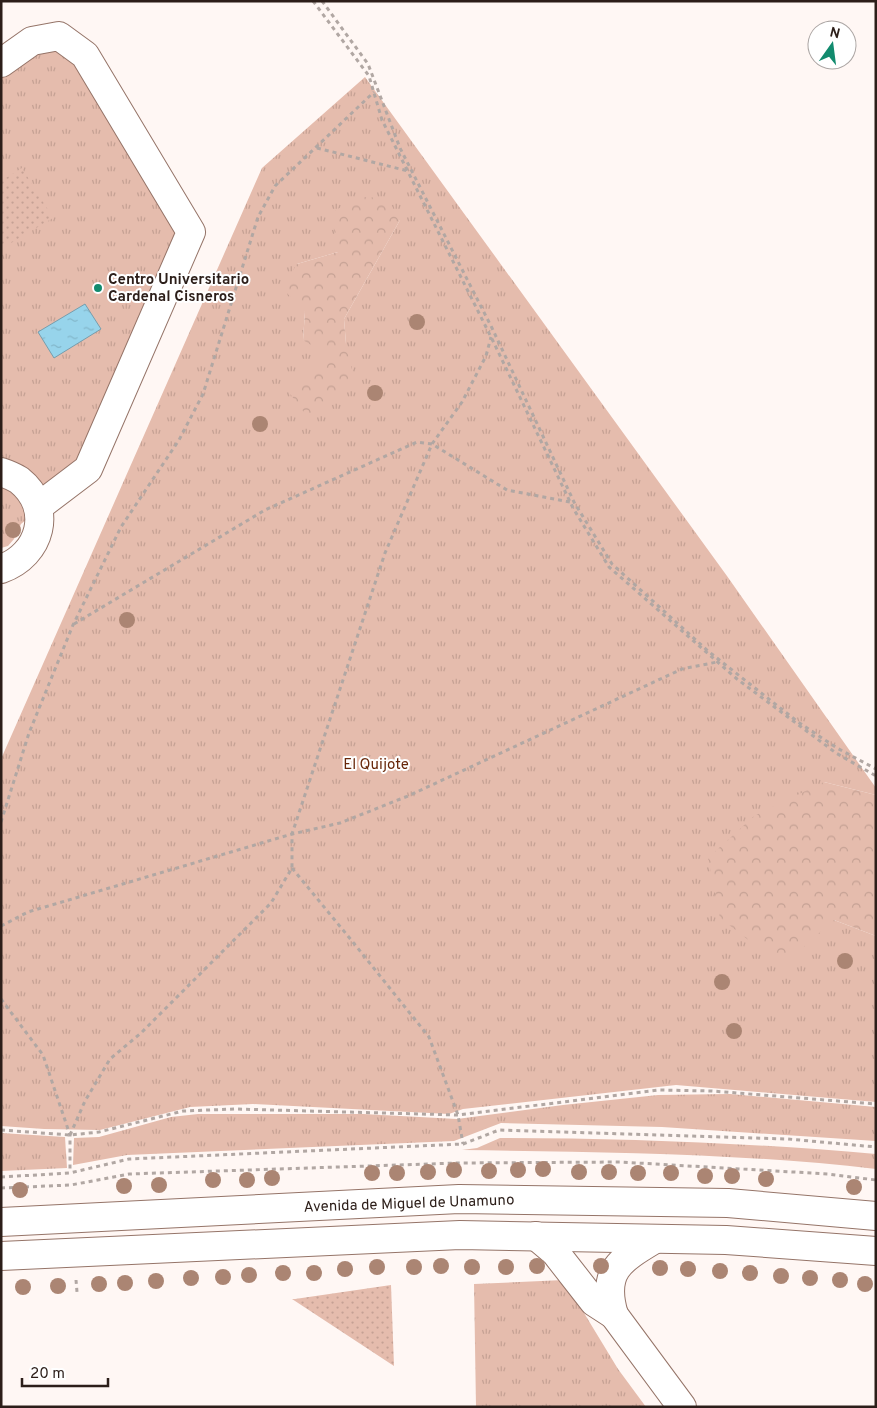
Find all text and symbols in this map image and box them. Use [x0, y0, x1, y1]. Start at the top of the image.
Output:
north arrow [807, 20, 857, 70]
text: N [828, 24, 842, 43]
place label: Centro Universitario Cardenal Cisneros [108, 271, 249, 307]
marker: Centro Universitario Cardenal Cisneros [92, 282, 104, 294]
park label: El Quijote [343, 756, 409, 775]
street label: Avenida de Miguel de Unamuno [303, 1191, 515, 1218]
scale bar [22, 1356, 109, 1388]
text: 20 m [30, 1365, 65, 1384]

